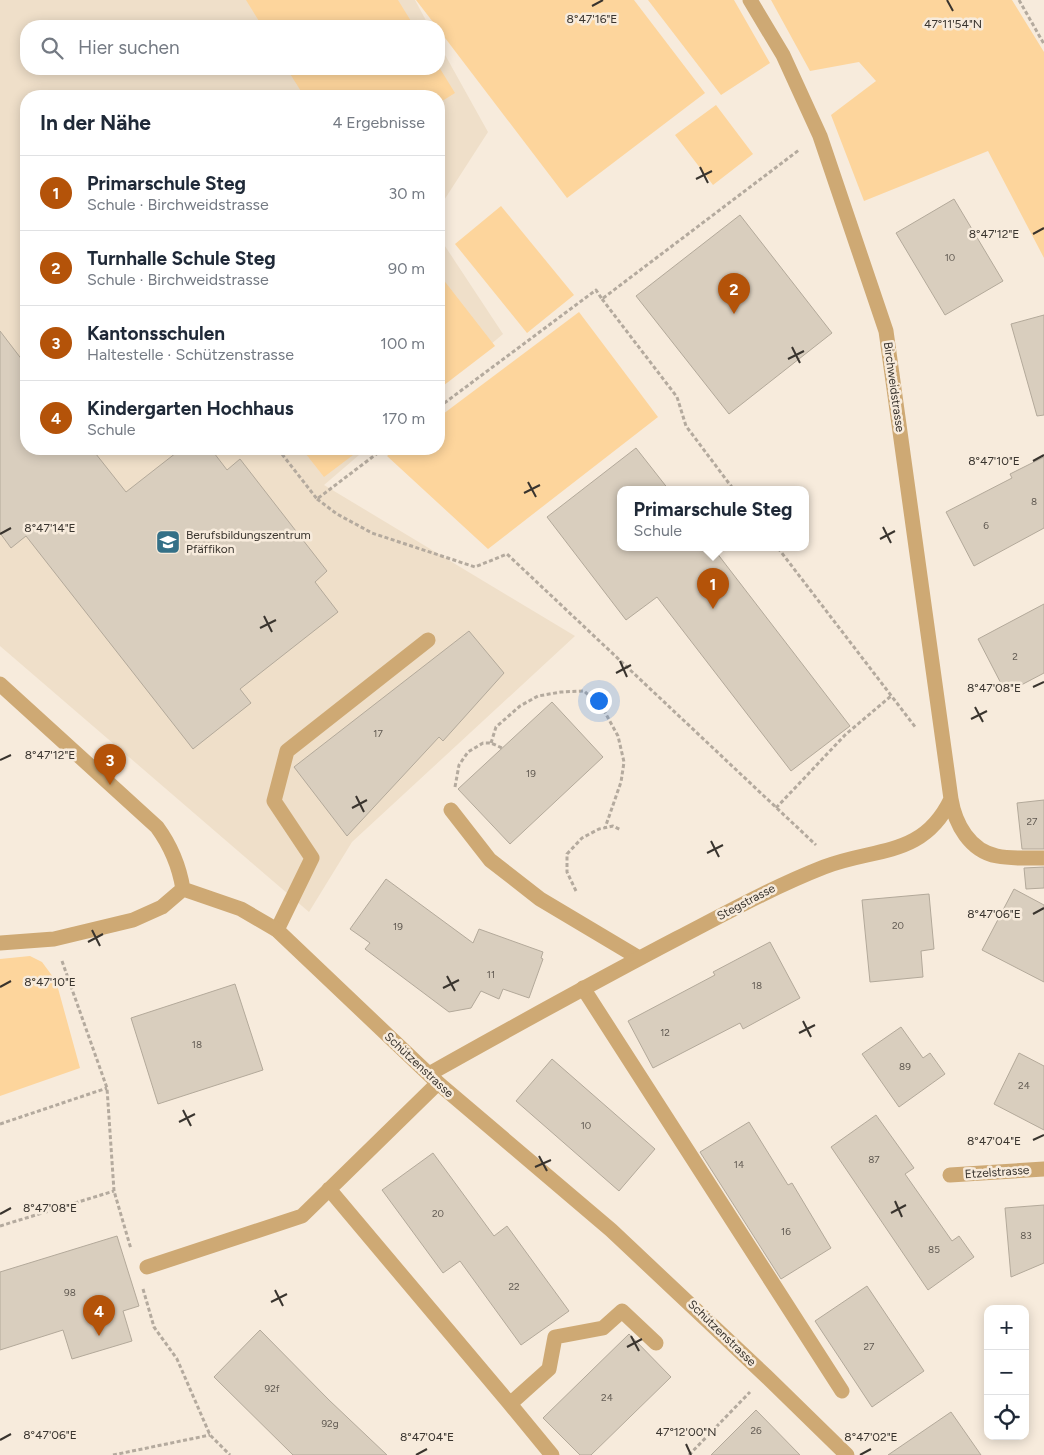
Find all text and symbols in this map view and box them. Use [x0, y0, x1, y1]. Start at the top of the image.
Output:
text: 8°47'16"E [567, 12, 617, 26]
text: 47°11'54"N [924, 17, 982, 31]
search box [20, 20, 445, 75]
icon: search [38, 34, 66, 62]
text: Hier suchen [78, 36, 179, 59]
text: In der Nähe [40, 110, 151, 135]
text: 4 Ergebnisse [332, 113, 425, 132]
text: Primarschule Steg [87, 172, 246, 195]
text: 1 [53, 184, 59, 203]
text: 30 m [388, 184, 425, 203]
text: Schule · Birchweidstrasse [87, 195, 269, 214]
text: 8°47'12"E [969, 227, 1019, 241]
text: Turnhalle Schule Steg [87, 247, 276, 270]
house number: 10 [945, 251, 955, 264]
text: 2 [51, 259, 61, 278]
text: 90 m [388, 259, 425, 278]
text: Schule · Birchweidstrasse [87, 270, 269, 289]
pin: 2 [718, 273, 750, 314]
text: Kantonsschulen [87, 322, 225, 345]
text: 3 [52, 334, 60, 353]
text: 100 m [380, 334, 425, 353]
street label: Birchweidstrasse [881, 341, 907, 433]
text: Haltestelle · Schützenstrasse [87, 345, 294, 364]
text: Kindergarten Hochhaus [87, 397, 294, 420]
text: 4 [51, 409, 61, 428]
text: 170 m [382, 409, 425, 428]
text: Schule [87, 420, 136, 439]
text: 8°47'10"E [968, 454, 1020, 468]
popup [617, 486, 809, 551]
house number: 8 [1031, 495, 1037, 508]
text: Primarschule Steg [633, 498, 793, 521]
house number: 6 [983, 519, 989, 532]
text: 8°47'14"E [24, 521, 76, 535]
text: Schule [633, 521, 682, 540]
place label: Berufsbildungszentrum Pfäffikon [186, 528, 311, 556]
school or university icon: Berufsbildungszentrum Pfäffikon [155, 529, 181, 555]
pin: 1 [697, 568, 729, 609]
house number: 2 [1012, 650, 1018, 663]
text: 8°47'08"E [967, 681, 1021, 695]
your location [586, 688, 612, 714]
house number: 17 [373, 727, 383, 740]
pin: 3 [94, 744, 126, 785]
text: 8°47'12"E [25, 748, 75, 762]
house number: 19 [526, 767, 536, 780]
house number: 27 [1027, 815, 1038, 828]
street label: Stegstrasse [715, 881, 778, 923]
text: 8°47'06"E [967, 907, 1021, 921]
house number: 20 [892, 919, 904, 932]
house number: 19 [393, 920, 403, 933]
house number: 11 [487, 968, 495, 981]
text: 8°47'10"E [24, 975, 76, 989]
house number: 18 [752, 979, 762, 992]
house number: 12 [660, 1026, 670, 1039]
street label: Schützenstrasse [382, 1030, 457, 1101]
house number: 18 [192, 1038, 202, 1051]
house number: 89 [899, 1060, 911, 1073]
house number: 24 [1018, 1079, 1030, 1092]
house number: 10 [581, 1119, 591, 1132]
text: 8°47'04"E [967, 1134, 1021, 1148]
house number: 87 [868, 1153, 880, 1166]
house number: 14 [734, 1158, 744, 1171]
street label: Etzelstrasse [964, 1163, 1030, 1181]
text: 8°47'08"E [23, 1201, 77, 1215]
house number: 20 [432, 1207, 444, 1220]
house number: 16 [781, 1225, 791, 1238]
house number: 83 [1020, 1229, 1032, 1242]
house number: 85 [928, 1243, 940, 1256]
house number: 22 [508, 1280, 520, 1293]
house number: 98 [64, 1286, 76, 1299]
pin: 4 [83, 1295, 115, 1336]
street label: Schützenstrasse [685, 1297, 759, 1369]
map controls [984, 1305, 1029, 1440]
button: + [984, 1305, 1029, 1350]
house number: 27 [864, 1340, 875, 1353]
button: − [984, 1350, 1029, 1395]
house number: 92f [265, 1382, 280, 1395]
house number: 24 [601, 1391, 613, 1404]
button: locate [984, 1395, 1029, 1440]
house number: 92g [321, 1417, 339, 1430]
house number: 26 [750, 1424, 762, 1437]
text: 47°12'00"N [656, 1425, 716, 1439]
text: 8°47'06"E [23, 1428, 77, 1442]
text: 8°47'04"E [400, 1430, 454, 1444]
text: 8°47'02"E [844, 1430, 898, 1444]

